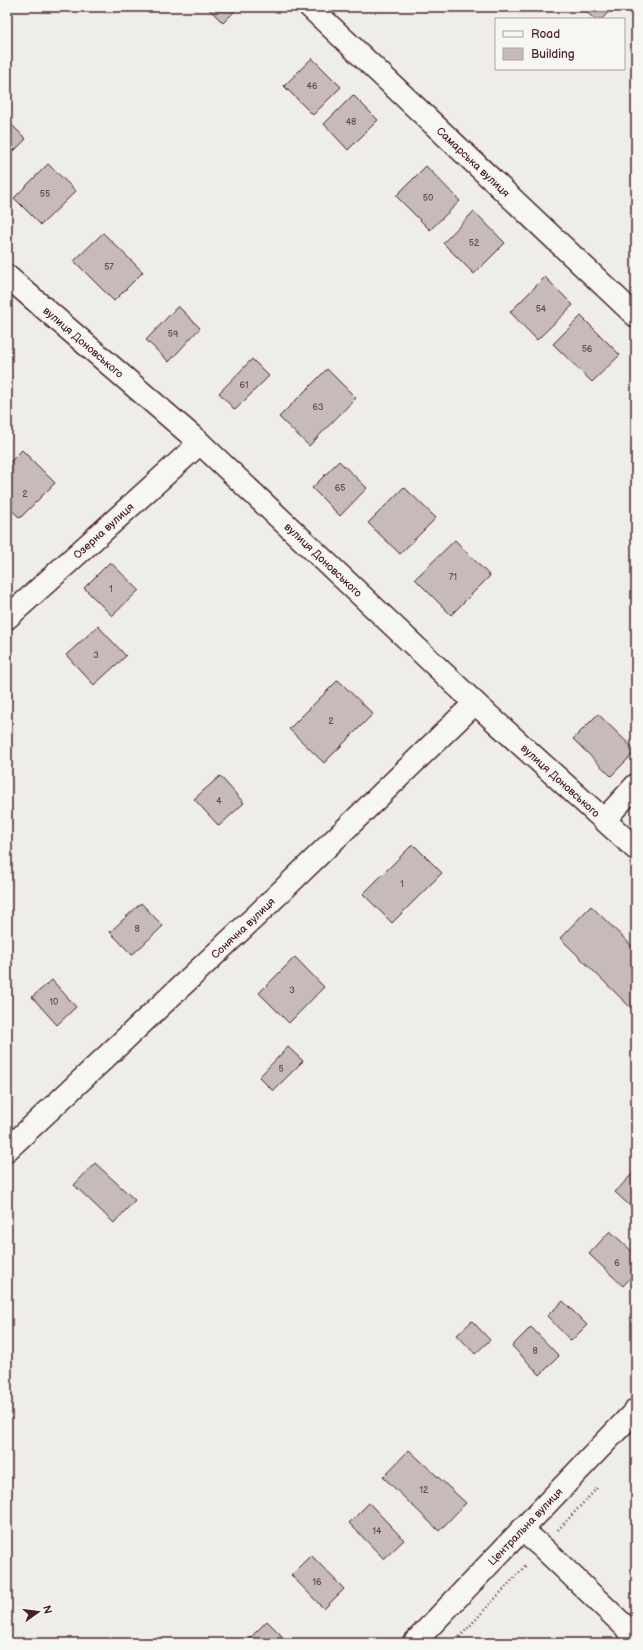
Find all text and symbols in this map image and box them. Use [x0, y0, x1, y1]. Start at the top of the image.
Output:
legend [495, 18, 625, 70]
text: Road [531, 27, 560, 42]
text: Building [531, 47, 575, 62]
house number: 46 [307, 81, 318, 92]
house number: 48 [346, 117, 356, 128]
street label: Самарська вулиця [434, 124, 512, 200]
house number: 55 [40, 189, 50, 200]
house number: 50 [423, 193, 433, 204]
house number: 52 [469, 238, 480, 249]
house number: 57 [104, 262, 114, 273]
street label: вулиця Доновського [40, 304, 126, 381]
house number: 54 [536, 304, 547, 315]
house number: 59 [168, 329, 178, 340]
house number: 56 [582, 344, 593, 355]
house number: 61 [240, 380, 248, 391]
house number: 63 [312, 402, 324, 413]
house number: 65 [335, 483, 345, 494]
house number: 2 [22, 489, 28, 500]
street label: Озерна вулиця [71, 500, 137, 562]
street label: вулиця Доновського [281, 520, 365, 600]
house number: 71 [449, 572, 457, 583]
house number: 1 [109, 584, 113, 595]
house number: 3 [93, 650, 99, 661]
house number: 2 [328, 716, 334, 727]
street label: вулиця Доновського [518, 742, 602, 820]
house number: 4 [216, 796, 222, 807]
house number: 1 [400, 879, 404, 890]
street label: Сонячна вулиця [209, 895, 278, 962]
house number: 8 [134, 924, 140, 935]
house number: 3 [289, 985, 295, 996]
house number: 10 [50, 997, 58, 1008]
house number: 5 [278, 1064, 284, 1075]
house number: 6 [614, 1258, 620, 1269]
house number: 8 [532, 1346, 538, 1357]
house number: 12 [420, 1485, 429, 1496]
street label: Центральна вулиця [486, 1485, 565, 1568]
house number: 14 [373, 1526, 382, 1537]
house number: 16 [313, 1577, 322, 1588]
north arrow [18, 1592, 58, 1632]
text: N [40, 1604, 55, 1615]

